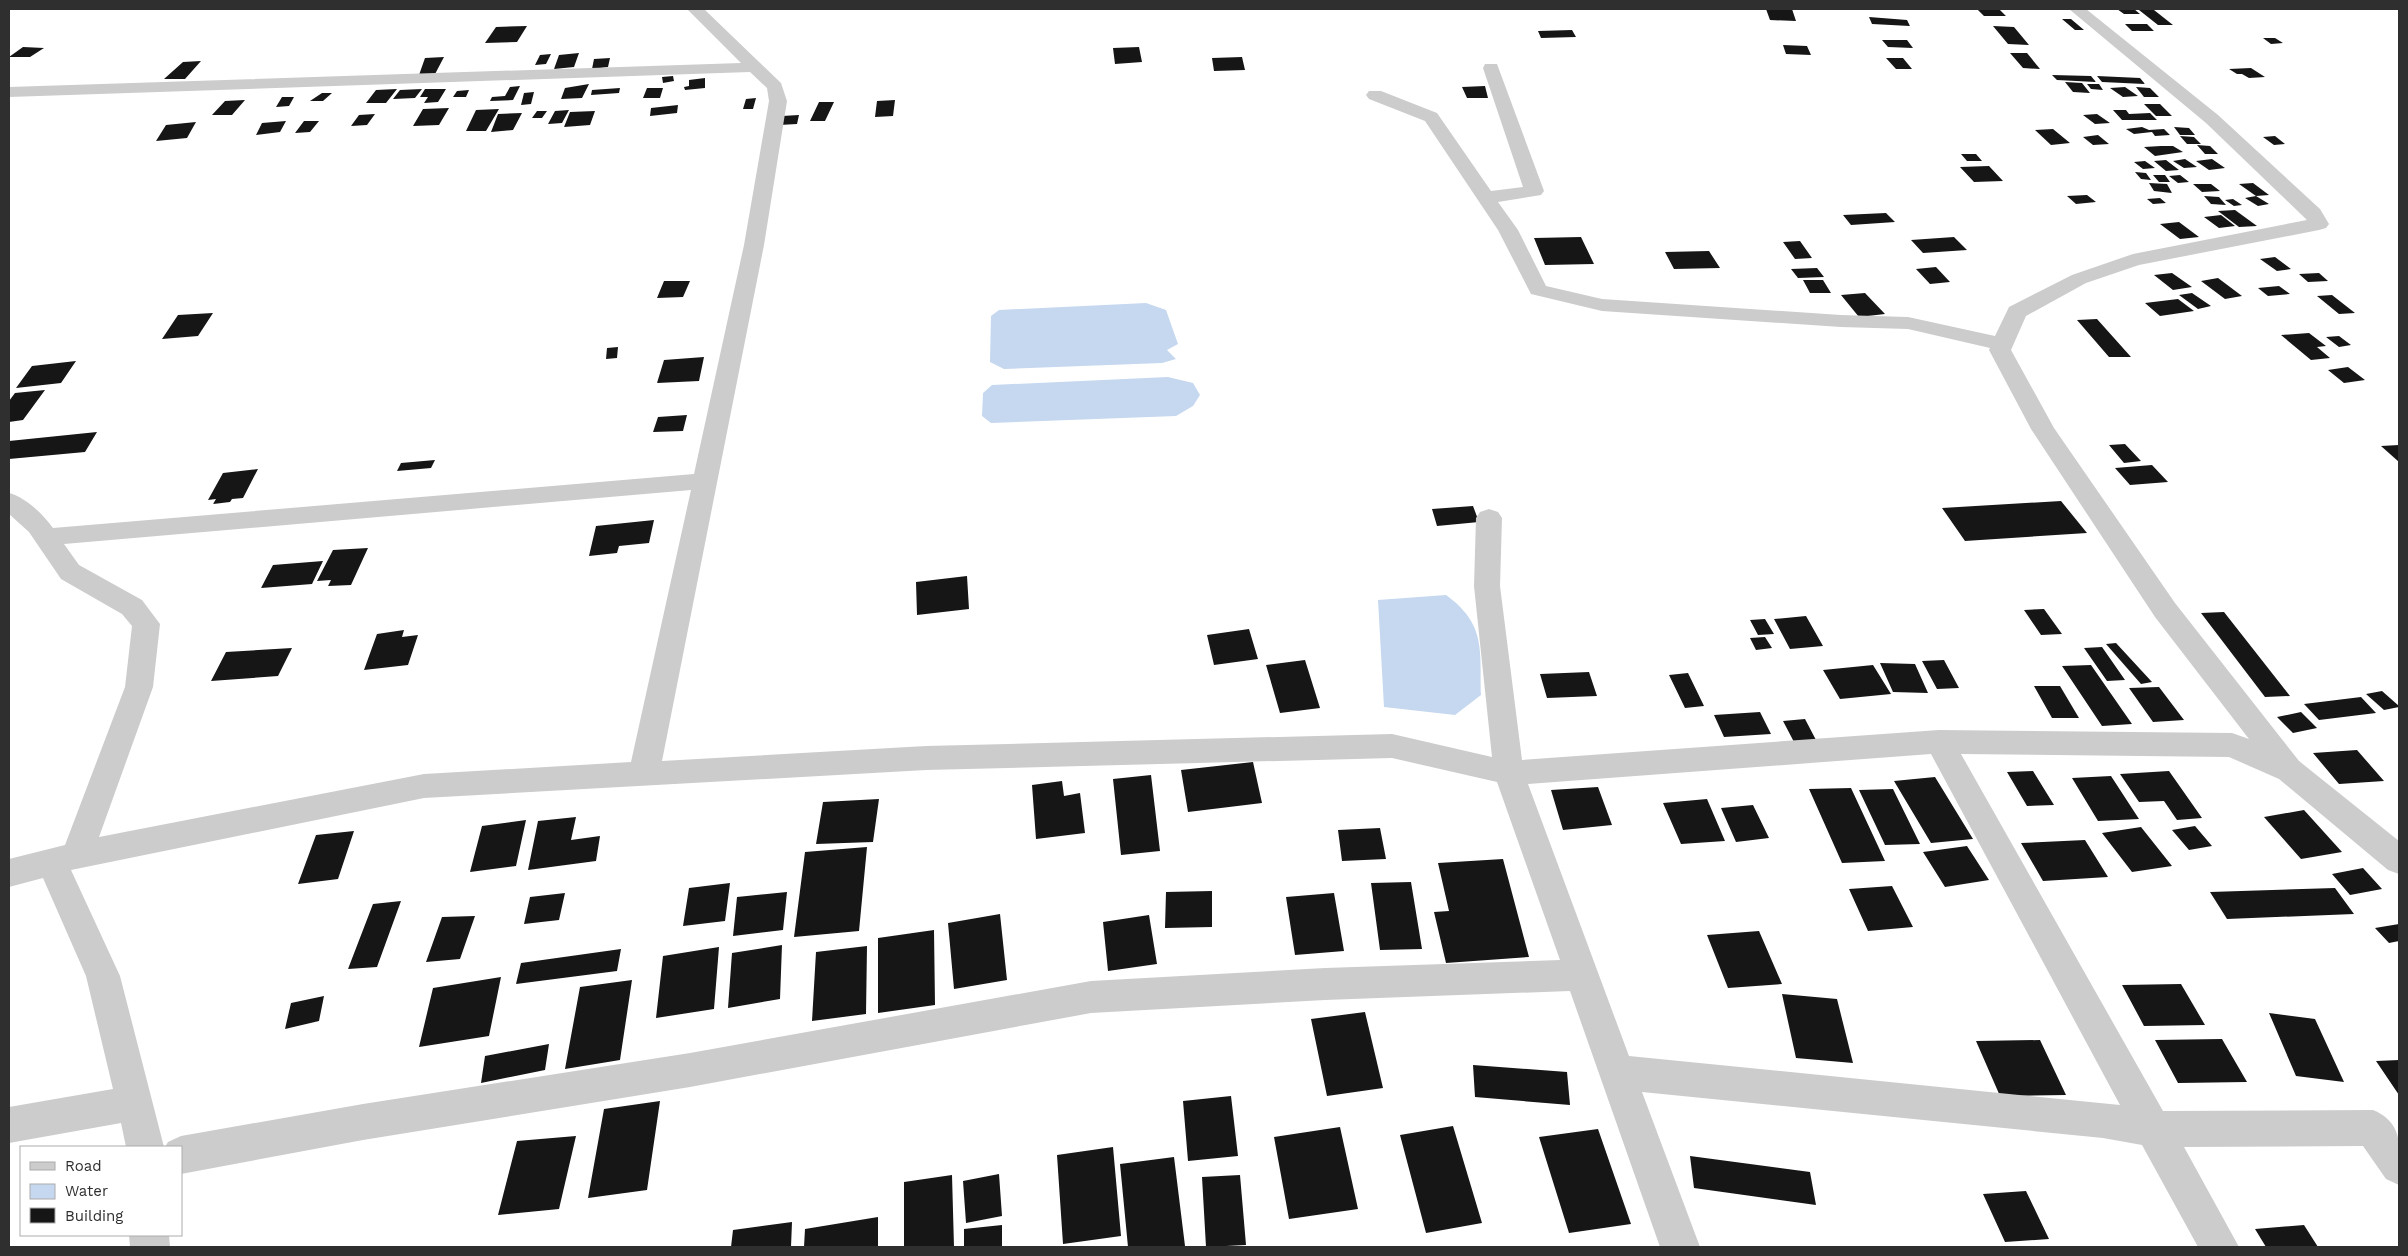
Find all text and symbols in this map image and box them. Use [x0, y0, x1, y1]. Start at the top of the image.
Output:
legend [20, 1146, 182, 1236]
text: Road [65, 1157, 102, 1175]
text: Water [65, 1182, 108, 1200]
text: Building [65, 1207, 123, 1225]

